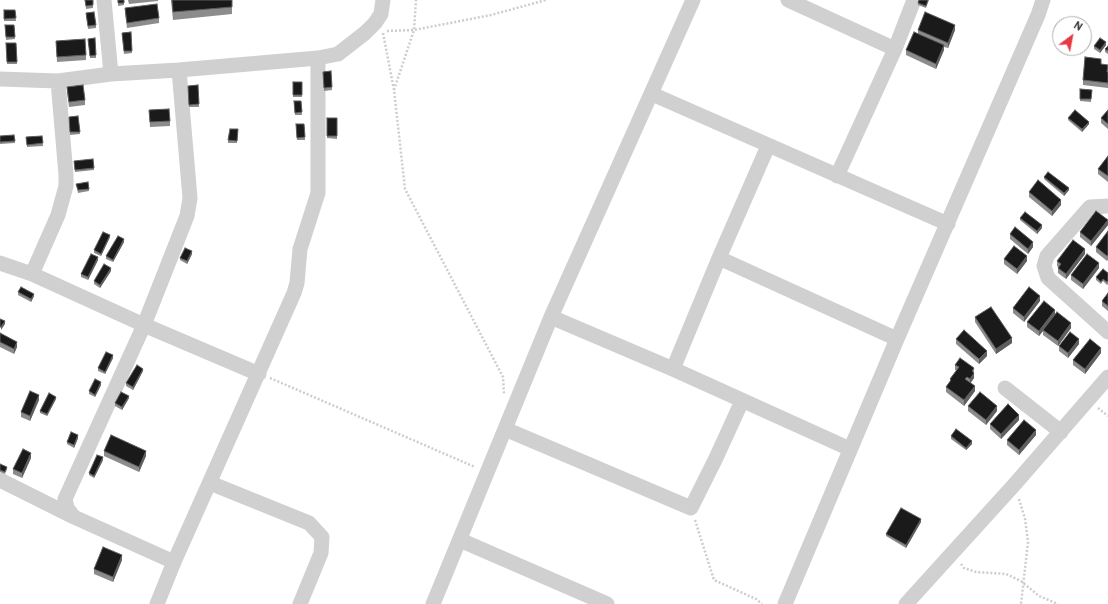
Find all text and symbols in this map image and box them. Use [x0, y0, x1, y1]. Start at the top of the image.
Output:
north arrow [1052, 16, 1092, 56]
text: N [1071, 19, 1085, 35]

